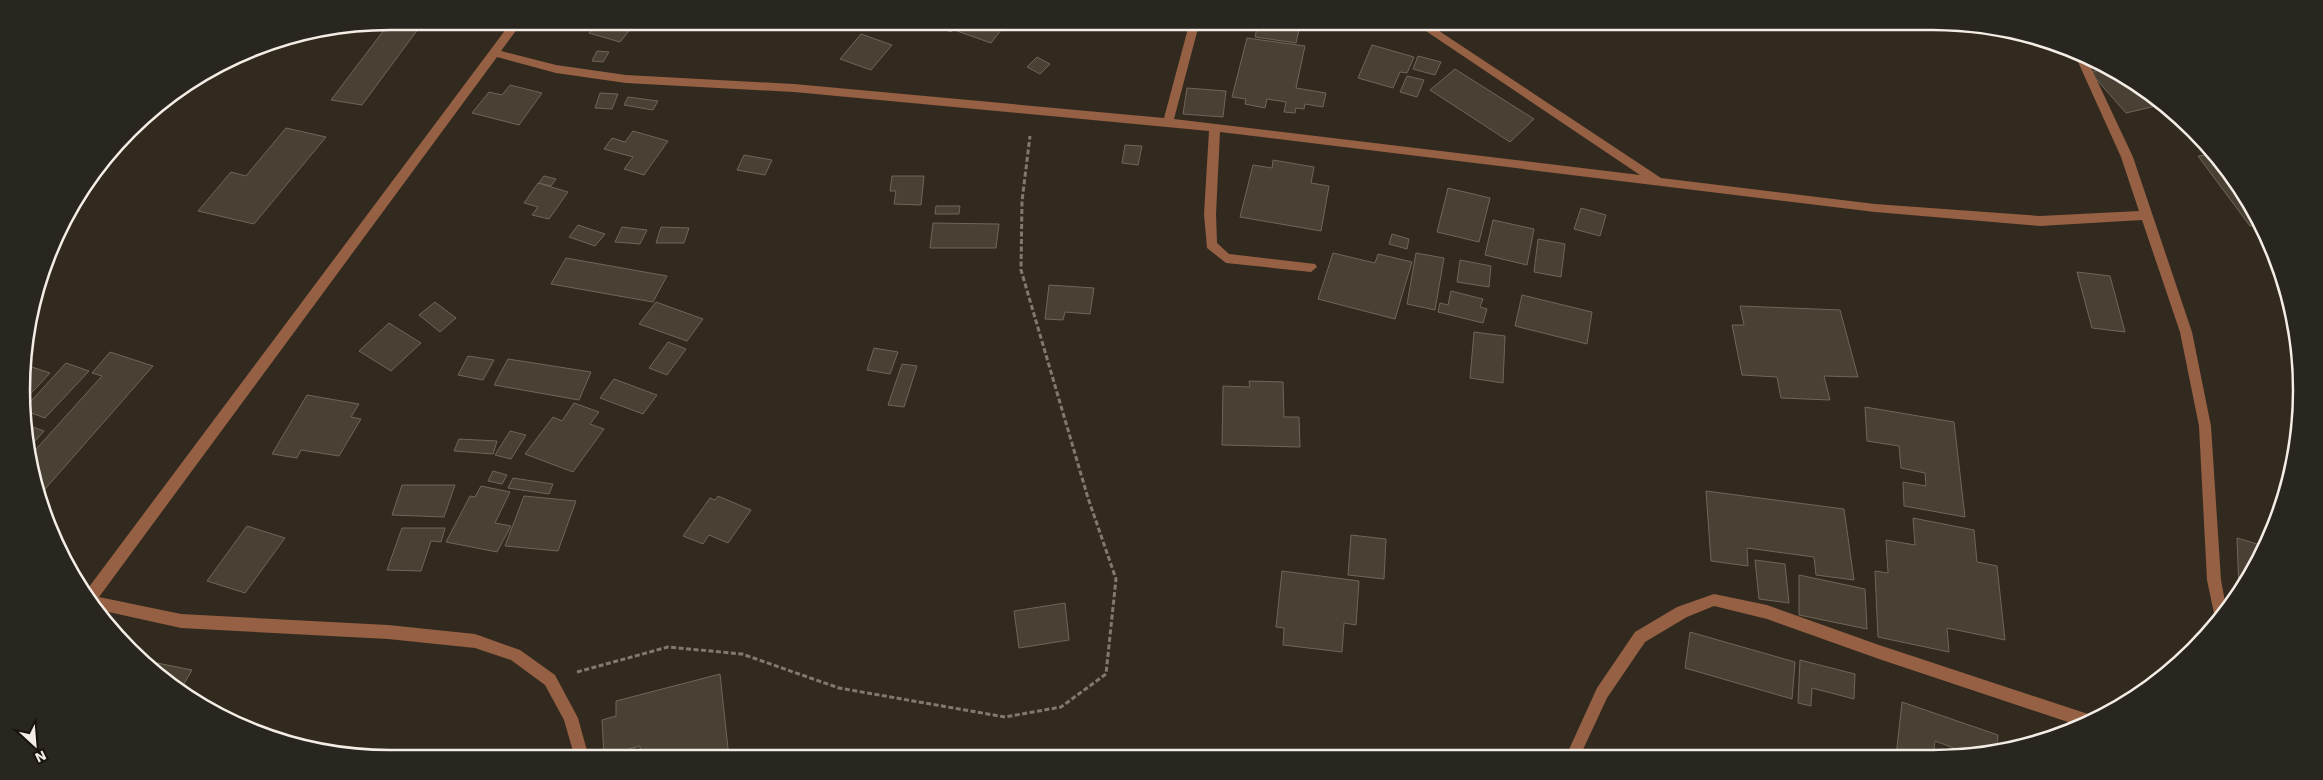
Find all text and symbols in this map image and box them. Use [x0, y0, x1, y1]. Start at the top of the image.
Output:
north arrow [10, 720, 60, 770]
text: N [33, 747, 49, 766]

